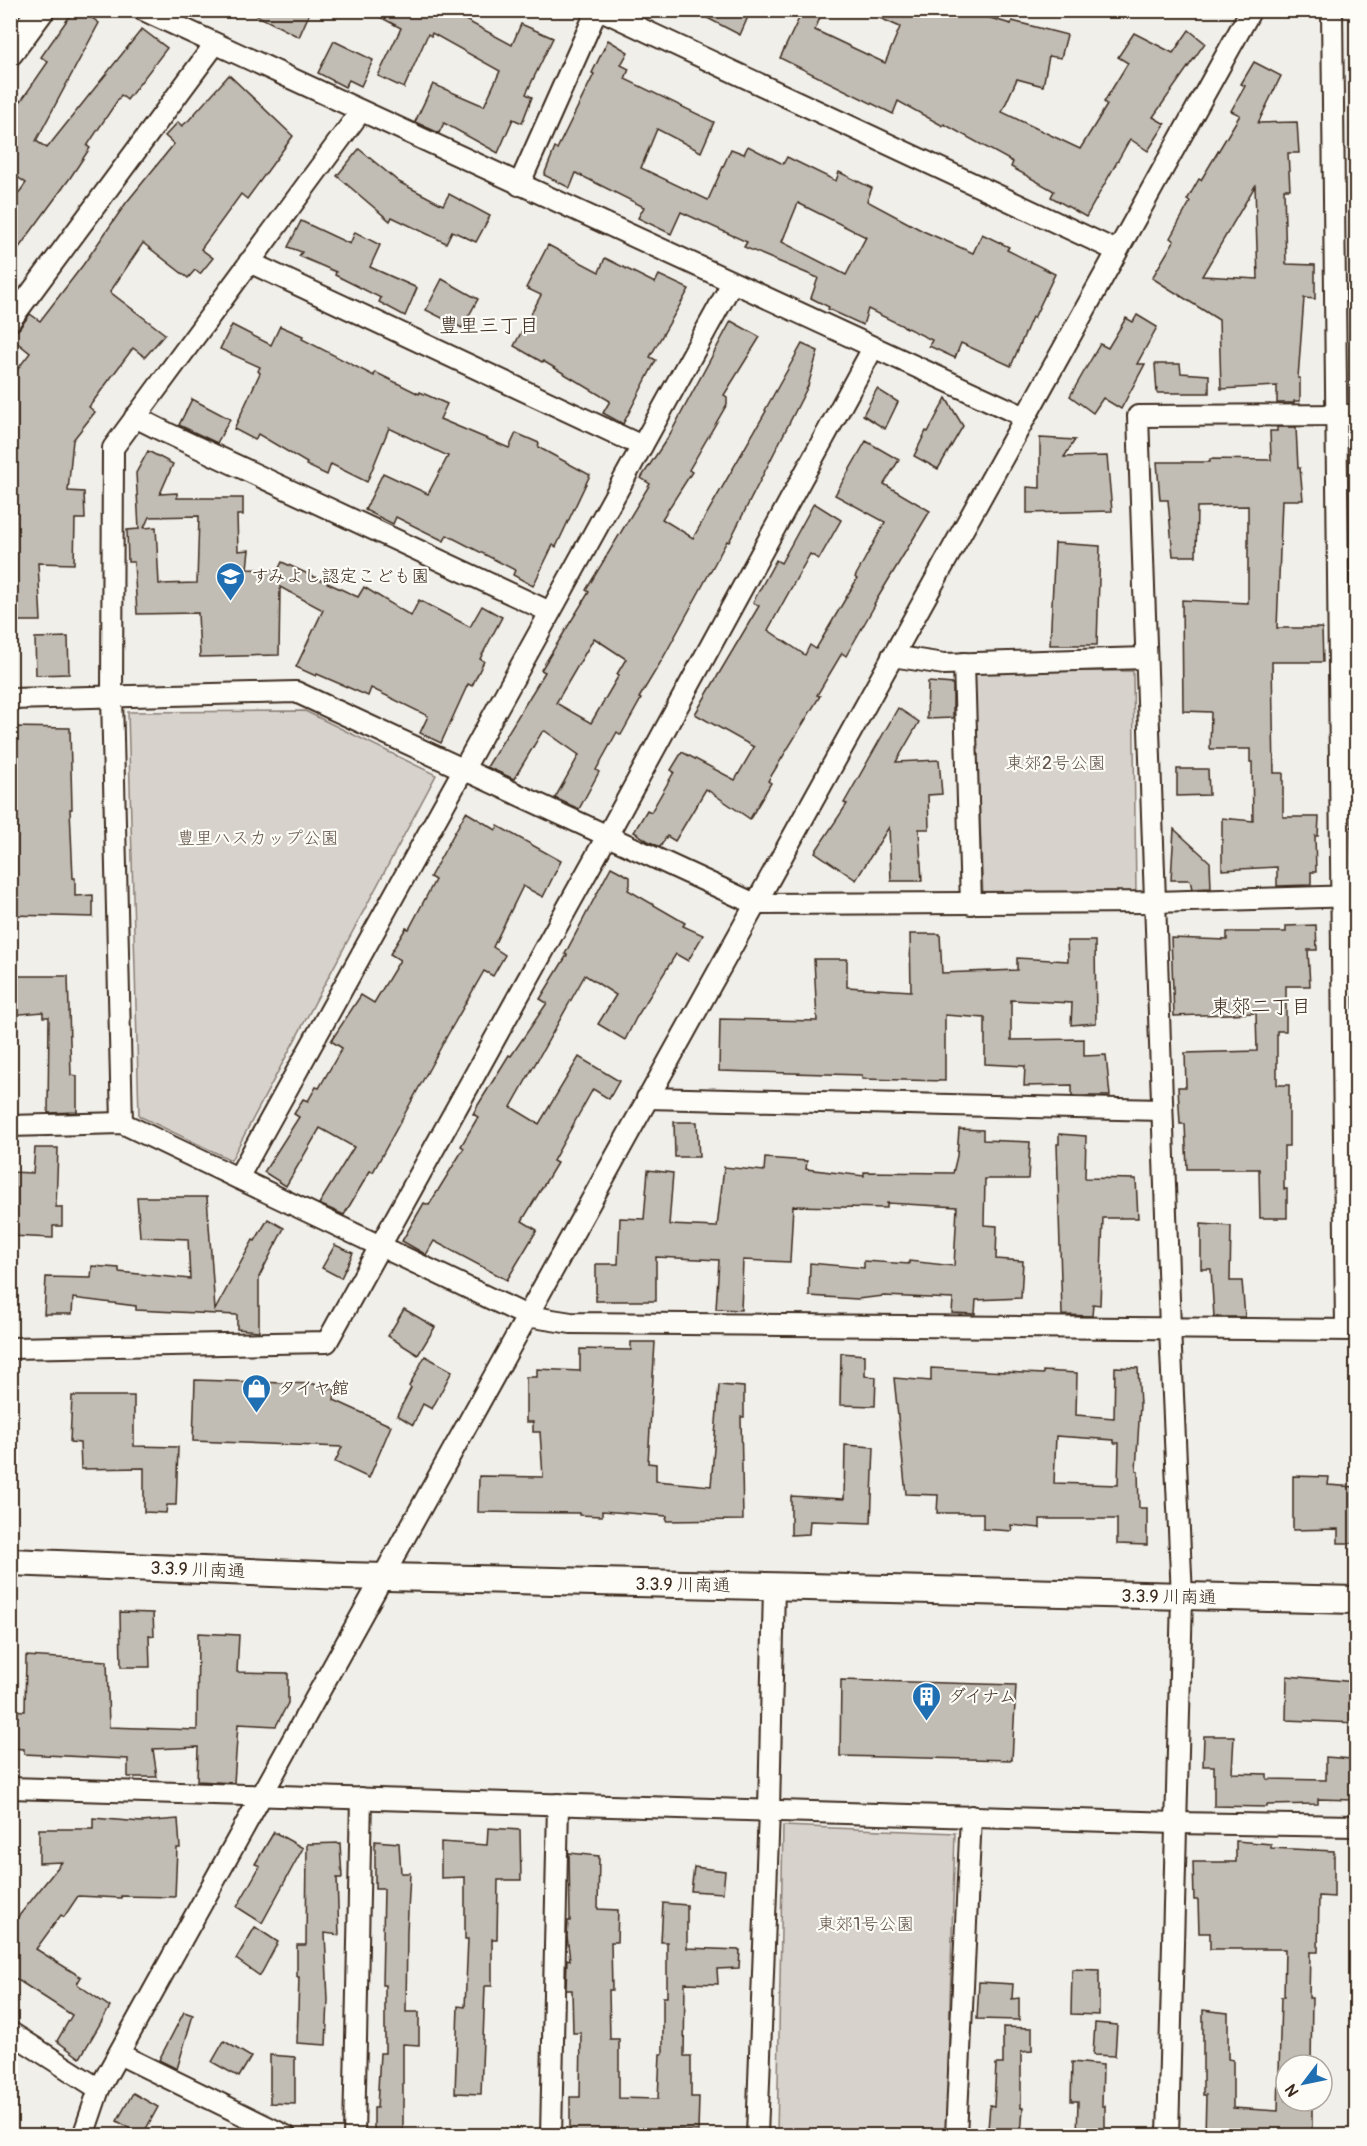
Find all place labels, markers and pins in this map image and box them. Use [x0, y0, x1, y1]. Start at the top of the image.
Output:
school or university icon: すみよし認定こども園 [214, 560, 246, 602]
place label: すみよし認定こども園 [251, 565, 430, 588]
shop icon: タイヤ館 [241, 1372, 273, 1414]
place label: タイヤ館 [278, 1377, 349, 1400]
building icon: ダイナム [911, 1680, 943, 1722]
place label: ダイナム [948, 1685, 1017, 1708]

